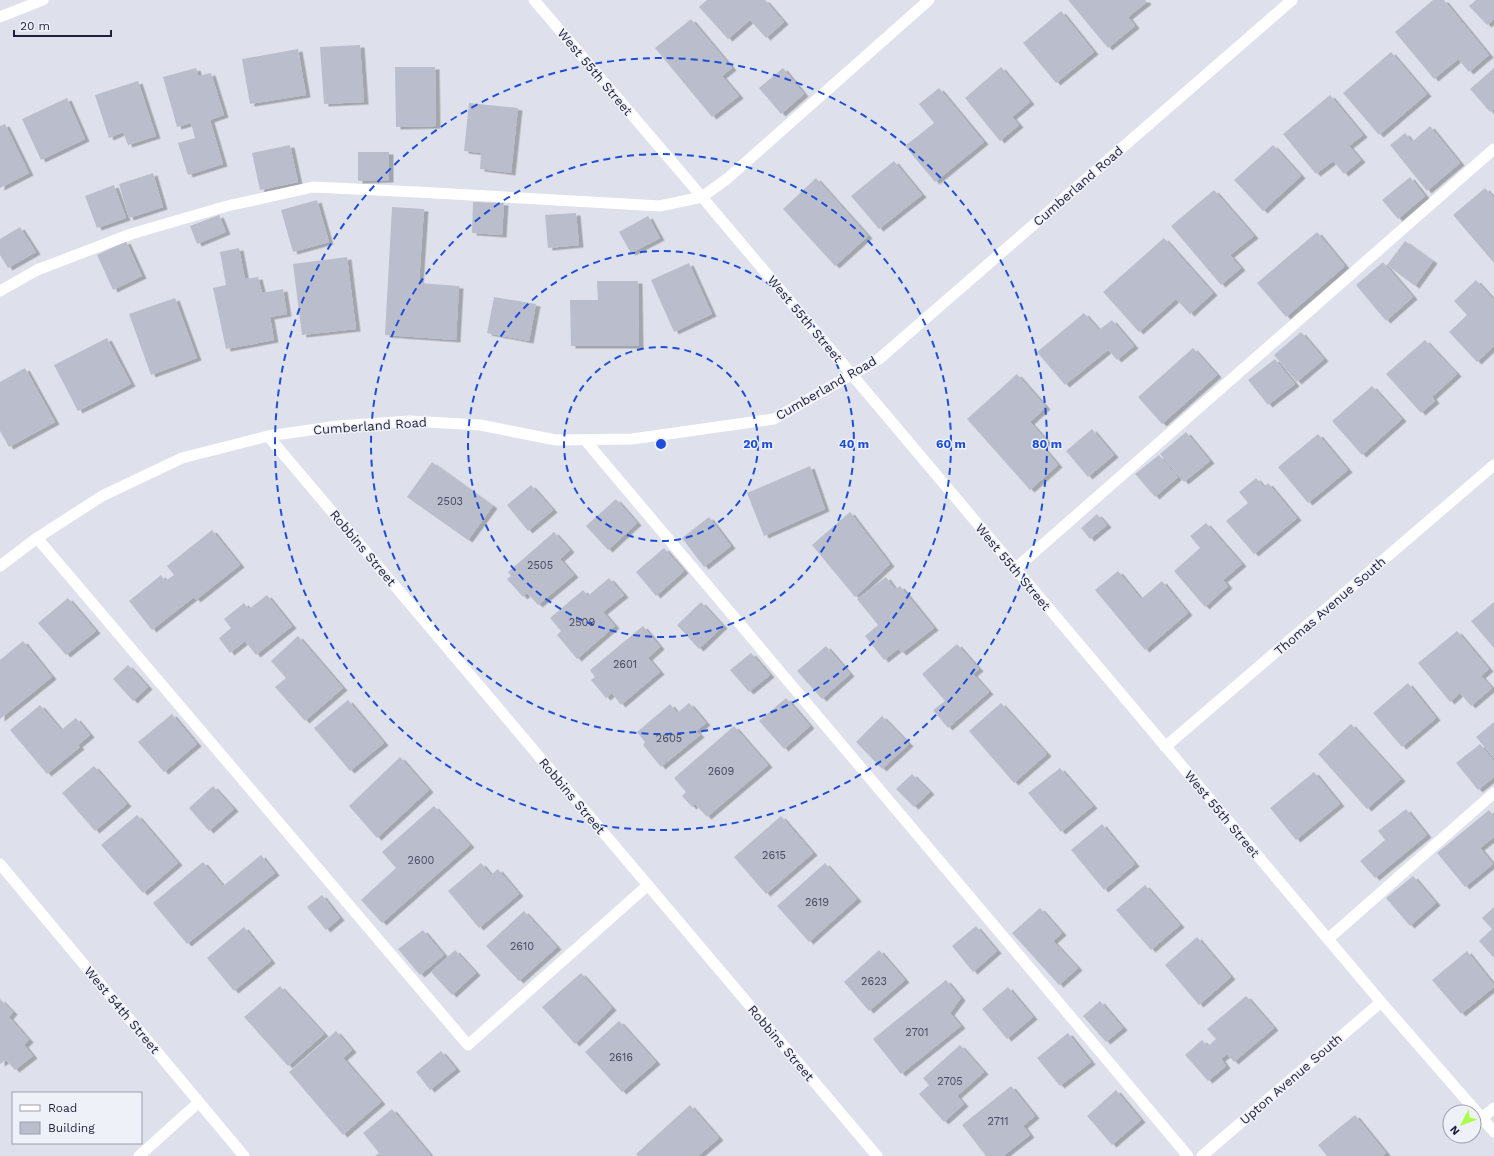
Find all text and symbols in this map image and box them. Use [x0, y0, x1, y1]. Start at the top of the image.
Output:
scale bar [14, 12, 111, 38]
text: 20 m [20, 19, 50, 33]
street label: West 55th Street [554, 26, 636, 119]
street label: Cumberland Road [1030, 143, 1126, 229]
street label: West 55th Street [764, 273, 846, 366]
street label: Cumberland Road [773, 353, 879, 423]
street label: Cumberland Road [313, 415, 427, 437]
centre of rings [654, 437, 668, 451]
text: 20 m [743, 437, 773, 451]
text: 40 m [839, 437, 869, 451]
text: 60 m [936, 437, 966, 451]
text: 80 m [1032, 437, 1062, 451]
house number: 2503 [437, 495, 463, 508]
street label: Robbins Street [327, 507, 399, 589]
street label: West 55th Street [972, 521, 1054, 614]
street label: Thomas Avenue South [1271, 554, 1389, 658]
house number: 2505 [527, 559, 553, 572]
house number: 2509 [569, 616, 595, 629]
house number: 2601 [613, 658, 637, 671]
house number: 2605 [656, 732, 682, 745]
street label: Robbins Street [536, 755, 608, 837]
house number: 2609 [708, 765, 735, 778]
street label: West 55th Street [1181, 768, 1263, 861]
house number: 2615 [762, 849, 786, 862]
house number: 2600 [408, 854, 435, 867]
house number: 2619 [805, 896, 829, 909]
house number: 2610 [510, 940, 534, 953]
street label: West 54th Street [81, 963, 163, 1057]
house number: 2623 [861, 975, 887, 988]
street label: Robbins Street [745, 1002, 817, 1084]
house number: 2701 [905, 1026, 929, 1039]
street label: Upton Avenue South [1237, 1031, 1345, 1127]
house number: 2616 [609, 1051, 633, 1064]
house number: 2705 [937, 1075, 963, 1088]
legend [12, 1092, 142, 1144]
text: Road [48, 1101, 77, 1115]
north arrow [1442, 1104, 1482, 1144]
house number: 2711 [988, 1115, 1008, 1128]
text: Building [48, 1121, 95, 1135]
text: N [1447, 1123, 1462, 1138]

